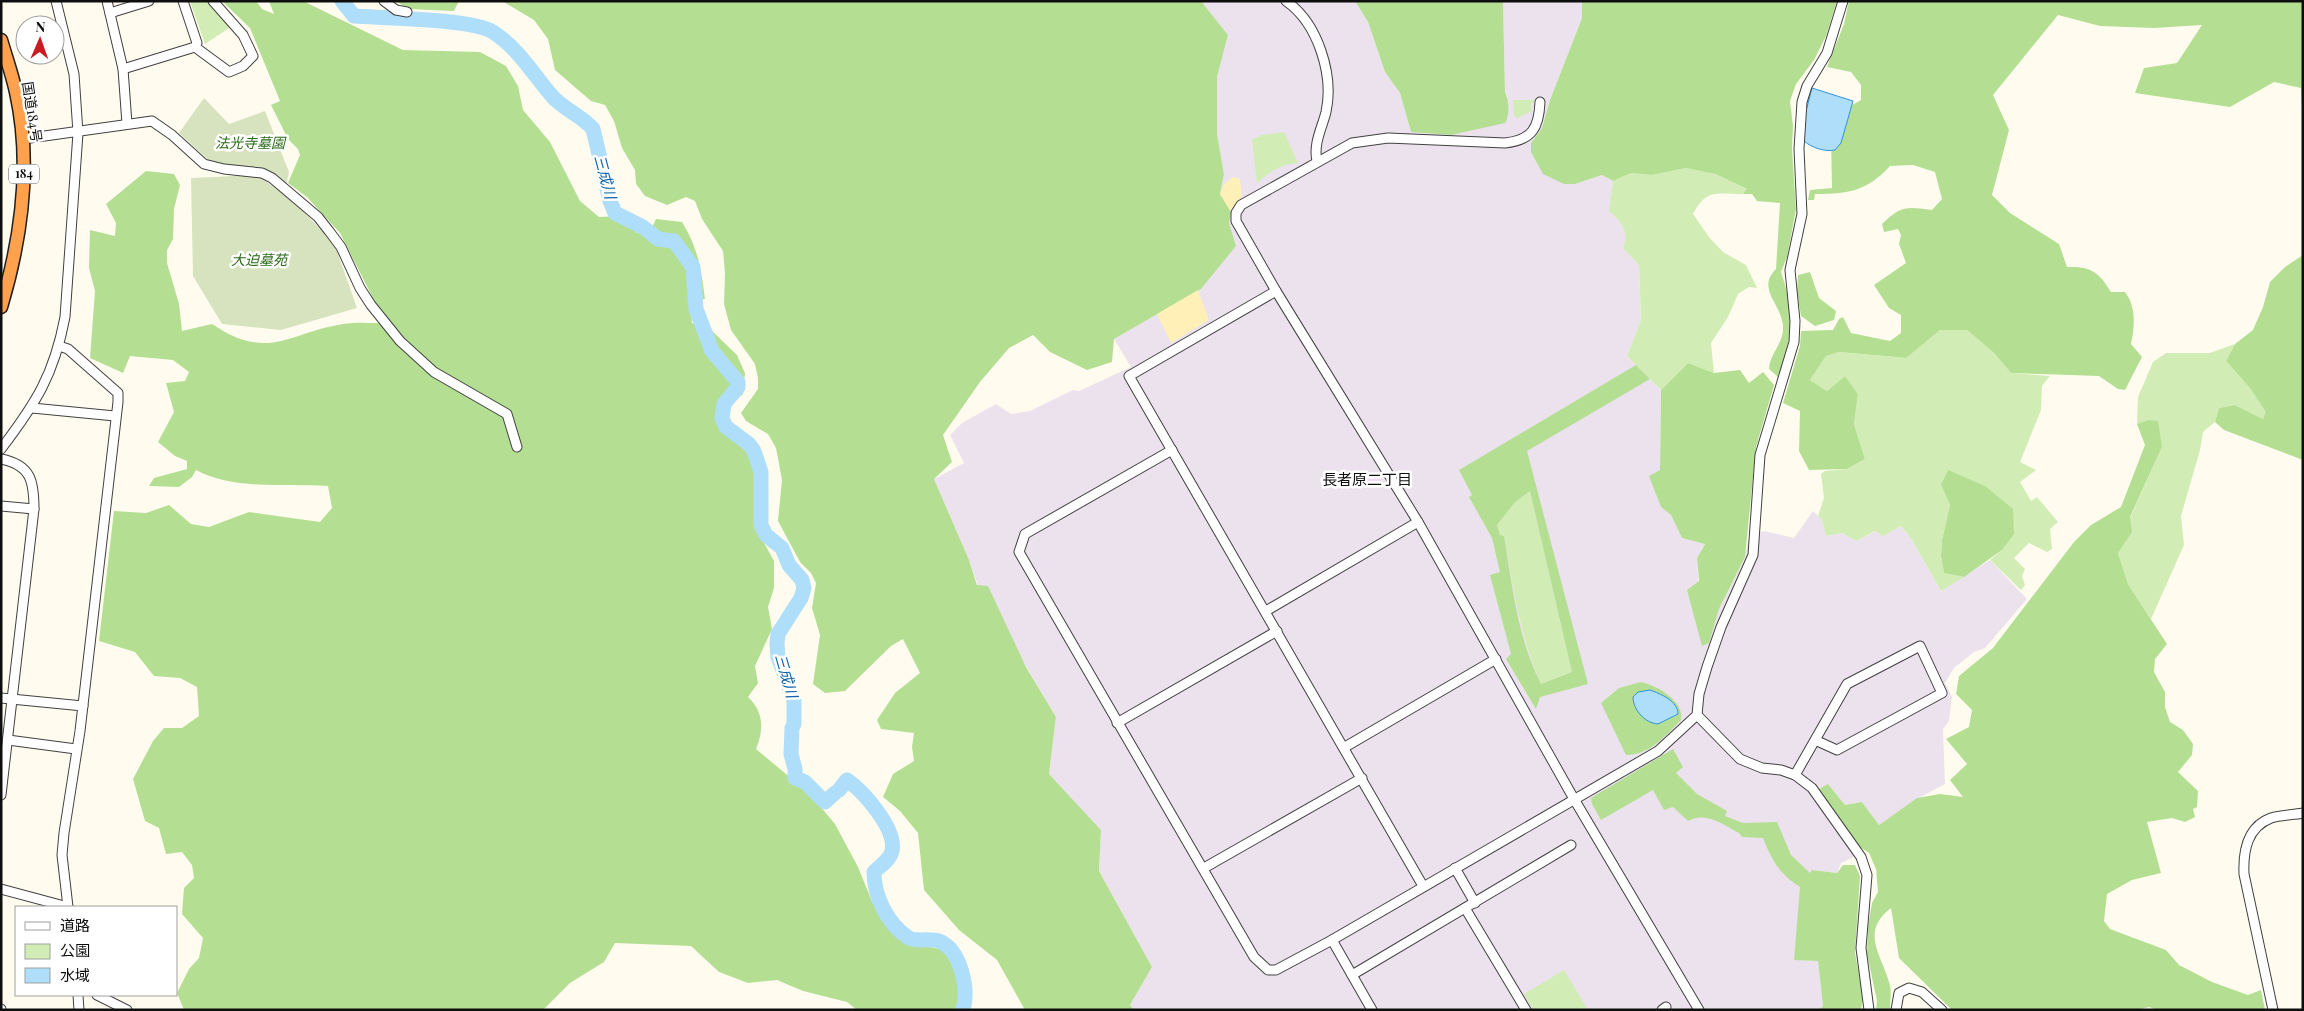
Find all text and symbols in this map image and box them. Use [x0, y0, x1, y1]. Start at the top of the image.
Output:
north arrow [15, 15, 65, 65]
text: N [35, 17, 46, 36]
street label: 国道184号 [18, 80, 47, 144]
park label: 法光寺墓園 [215, 133, 287, 152]
water label: 三成川 [590, 152, 622, 203]
road number: 184 [9, 164, 39, 183]
park label: 大迫墓苑 [231, 250, 289, 269]
district label: 長者原二丁目 [1322, 469, 1412, 489]
water label: 三成川 [771, 651, 803, 702]
legend [15, 906, 178, 996]
text: 道路 [60, 915, 90, 935]
text: 公園 [60, 940, 90, 960]
text: 水域 [60, 965, 90, 985]

